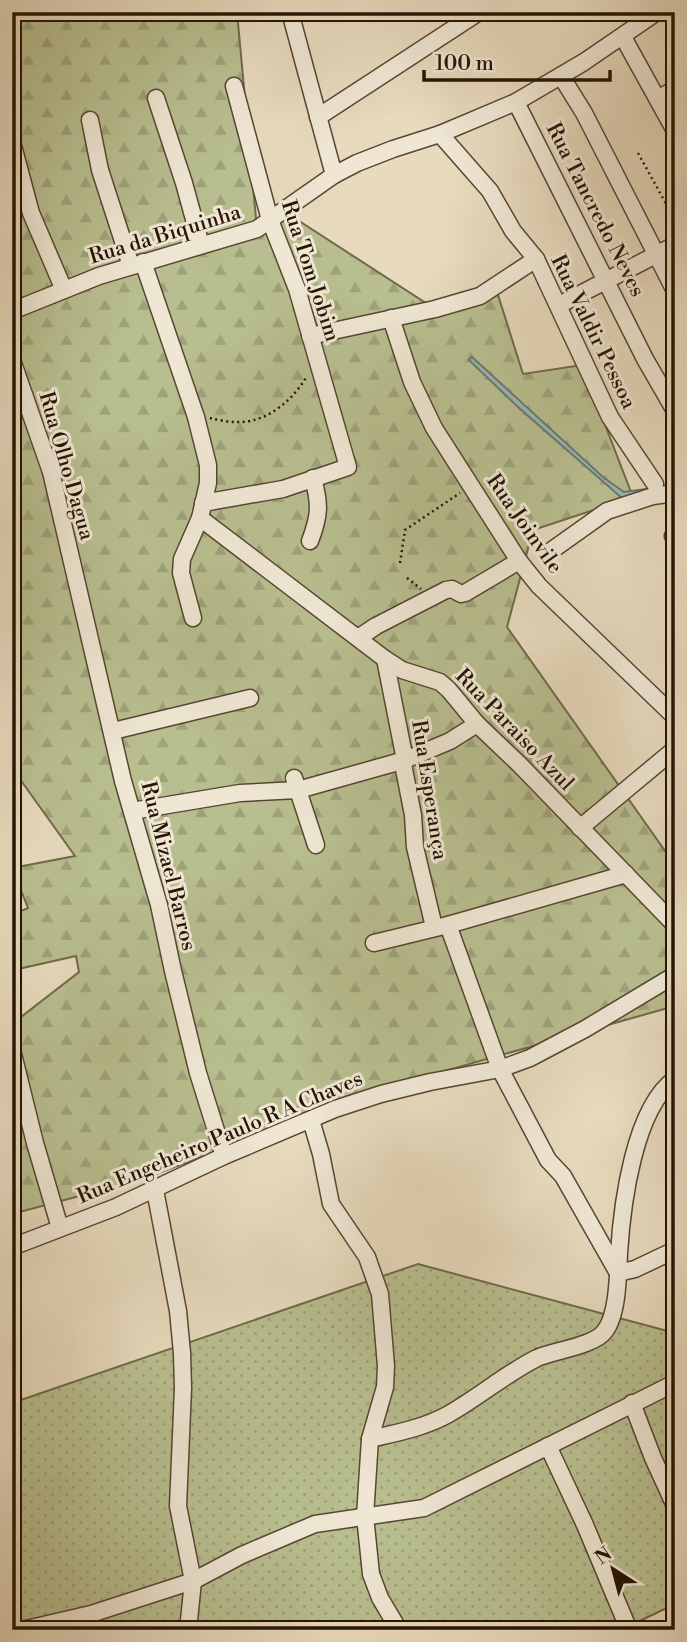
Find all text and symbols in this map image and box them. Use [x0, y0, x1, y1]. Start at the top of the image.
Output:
scale bar [424, 38, 610, 82]
text: 100 m [435, 51, 494, 77]
street label: Rua Tancredo Neves [540, 119, 650, 301]
street label: Rua Tom Jobim [275, 197, 345, 345]
street label: Rua da Biquinha [86, 199, 244, 270]
street label: Rua Valdir Pessoa [544, 251, 642, 414]
street label: Rua Olho Dagua [32, 389, 100, 544]
street label: Rua Joinvile [480, 469, 568, 579]
street label: Rua Paraiso Azul [449, 663, 579, 797]
street label: Rua Esperança [405, 718, 453, 862]
street label: Rua Mizael Barros [134, 779, 202, 953]
street label: Rua Engeheiro Paulo R A Chaves [73, 1066, 367, 1210]
north arrow [578, 1534, 648, 1604]
text: N [590, 1542, 617, 1570]

